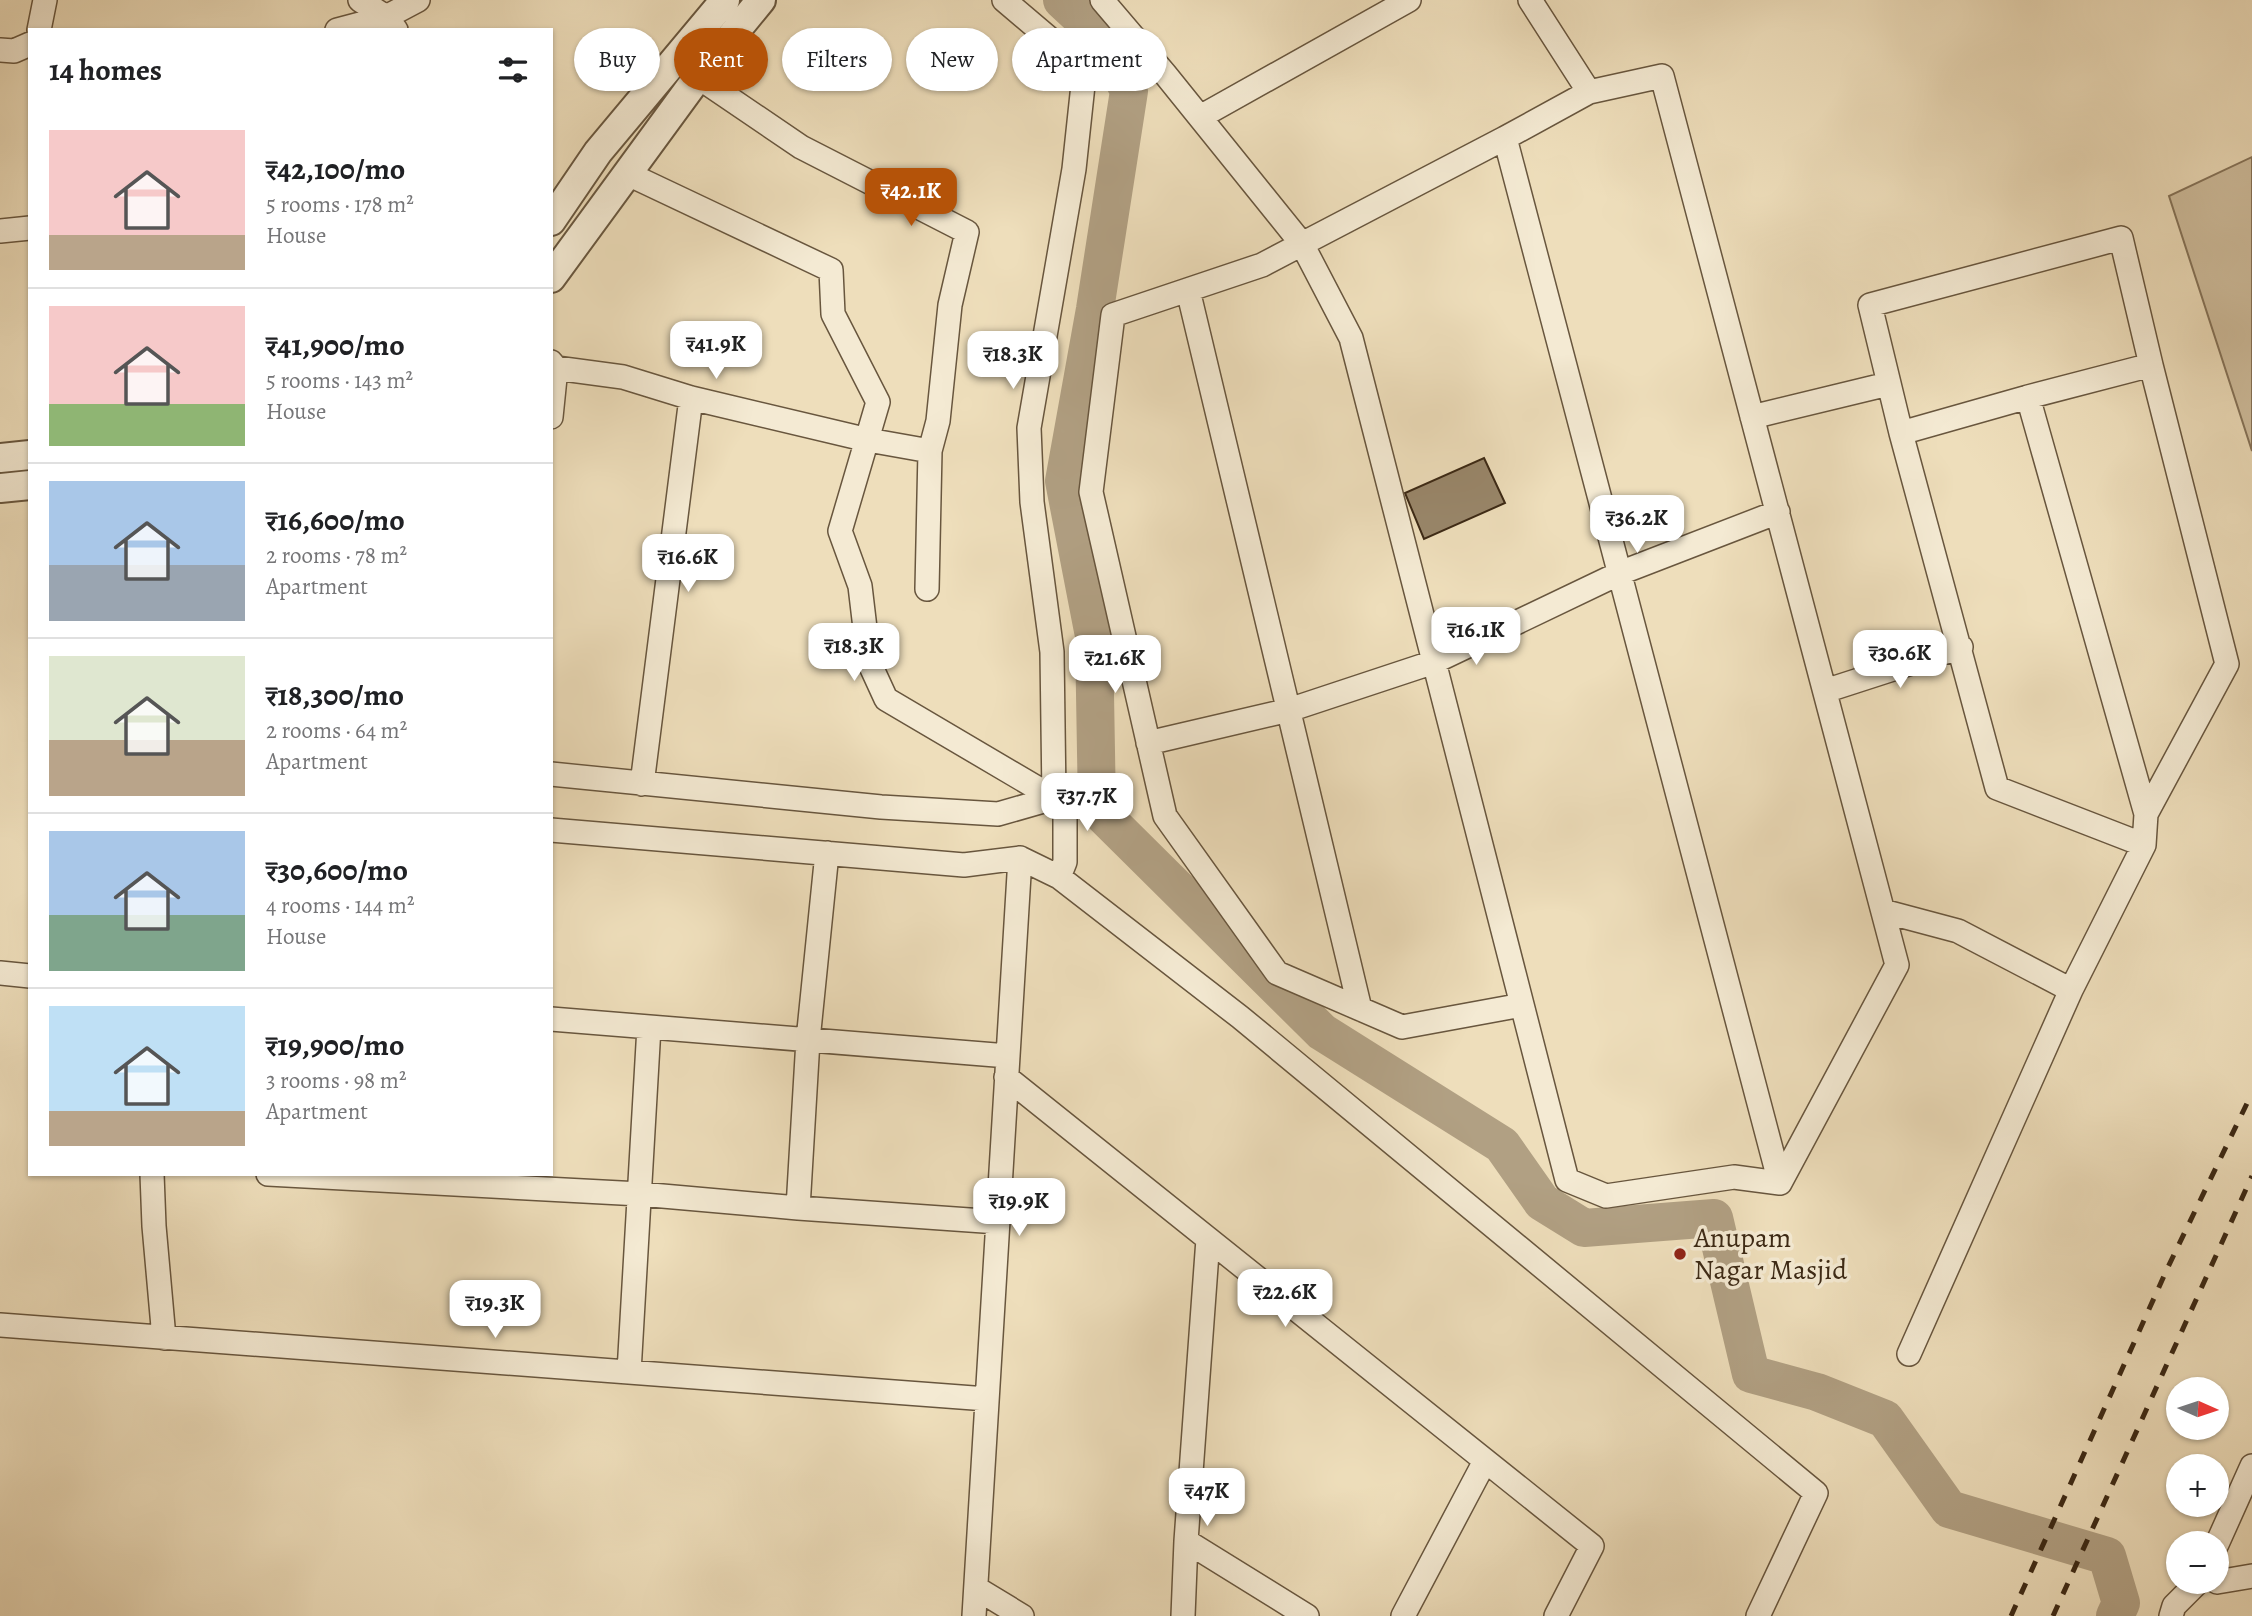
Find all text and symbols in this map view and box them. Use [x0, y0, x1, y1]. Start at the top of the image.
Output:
chip: Buy [574, 28, 660, 91]
chip: Rent [674, 28, 768, 91]
chip: Filters [782, 28, 892, 91]
chip: New [906, 28, 998, 91]
chip: Apartment [1012, 28, 1167, 91]
text: 14 homes [49, 50, 162, 90]
icon: filters [494, 51, 532, 89]
text: ₹42,100/mo [266, 149, 405, 189]
icon: home [105, 158, 189, 242]
pin: ₹42.1K [854, 168, 968, 228]
text: ₹42.1K [881, 175, 941, 206]
text: 5 rooms · 178 m² [266, 189, 414, 220]
text: House [266, 220, 326, 251]
pin: ₹41.9K [659, 322, 773, 381]
text: ₹41,900/mo [266, 325, 405, 365]
text: ₹41.9K [686, 328, 746, 359]
pin: ₹18.3K [956, 332, 1070, 391]
icon: home [105, 334, 189, 418]
text: ₹18.3K [983, 338, 1043, 369]
text: 5 rooms · 143 m² [266, 365, 413, 396]
text: House [266, 396, 326, 427]
pin: ₹36.2K [1580, 496, 1694, 555]
text: ₹16,600/mo [266, 500, 405, 540]
text: ₹36.2K [1606, 502, 1668, 533]
icon: home [105, 509, 189, 593]
pin: ₹16.6K [631, 534, 745, 594]
text: 2 rooms · 78 m² [266, 540, 407, 571]
text: ₹16.6K [658, 541, 718, 572]
text: Apartment [266, 571, 368, 602]
pin: ₹16.1K [1419, 608, 1533, 667]
text: ₹16.1K [1447, 614, 1505, 645]
pin: ₹18.3K [797, 624, 911, 683]
text: ₹18.3K [824, 630, 884, 661]
pin: ₹30.6K [1843, 630, 1957, 690]
pin: ₹21.6K [1058, 636, 1172, 695]
text: ₹30.6K [1869, 637, 1931, 668]
text: ₹21.6K [1085, 642, 1145, 673]
text: ₹18,300/mo [266, 675, 404, 715]
icon: home [105, 684, 189, 768]
text: 2 rooms · 64 m² [266, 715, 407, 746]
text: Apartment [266, 746, 368, 777]
pin: ₹37.7K [1030, 774, 1144, 833]
text: ₹37.7K [1057, 780, 1117, 811]
text: ₹30,600/mo [266, 850, 408, 890]
icon: home [105, 859, 189, 943]
text: 4 rooms · 144 m² [266, 890, 414, 921]
text: House [266, 921, 326, 952]
text: ₹19,900/mo [266, 1025, 404, 1065]
icon: home [105, 1034, 189, 1118]
text: 3 rooms · 98 m² [266, 1065, 407, 1096]
text: Apartment [266, 1096, 368, 1127]
pin: ₹19.9K [962, 1178, 1076, 1238]
text: ₹19.9K [989, 1185, 1049, 1216]
place label: Anupam Nagar Masjid [1693, 1219, 1848, 1289]
marker: Anupam Nagar Masjid [1672, 1246, 1688, 1262]
pin: ₹22.6K [1228, 1270, 1342, 1329]
text: ₹22.6K [1254, 1276, 1317, 1307]
pin: ₹19.3K [438, 1280, 552, 1340]
text: ₹19.3K [466, 1287, 524, 1318]
north arrow [2166, 1377, 2230, 1440]
map controls [2166, 1377, 2229, 1594]
button: + [2166, 1454, 2229, 1517]
pin: ₹47K [1166, 1468, 1248, 1528]
text: ₹47K [1185, 1475, 1229, 1506]
button: − [2166, 1531, 2229, 1594]

